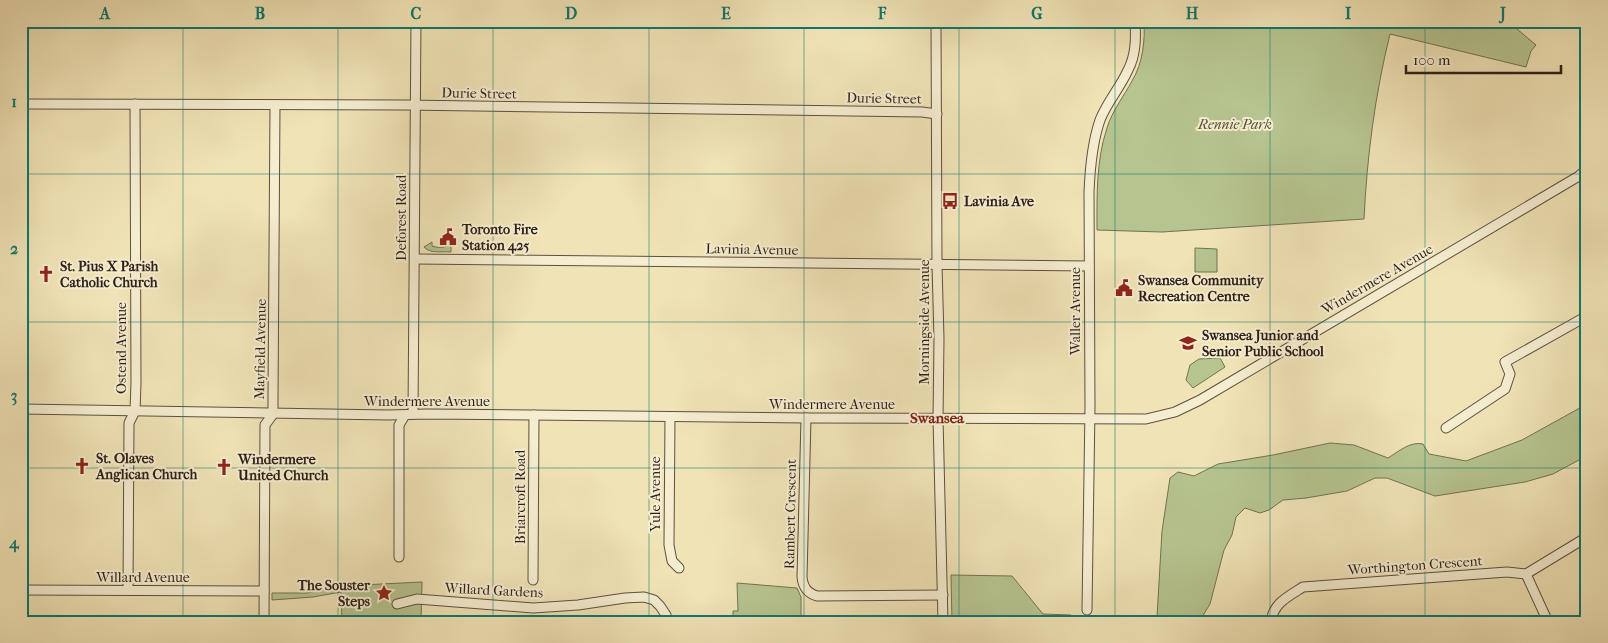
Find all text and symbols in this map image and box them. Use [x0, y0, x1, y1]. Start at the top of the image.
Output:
text: A [99, 4, 111, 23]
text: B [255, 4, 265, 23]
text: C [411, 4, 422, 23]
text: D [565, 4, 577, 23]
text: E [721, 4, 731, 23]
text: F [877, 4, 887, 23]
text: G [1031, 4, 1043, 23]
text: H [1186, 4, 1199, 23]
text: I [1345, 4, 1352, 23]
text: J [1498, 4, 1506, 24]
scale bar [1406, 42, 1560, 74]
text: 100 m [1413, 51, 1451, 69]
street label: Durie Street [441, 84, 517, 103]
street label: Durie Street [846, 89, 922, 108]
text: 1 [11, 92, 17, 111]
park label: Rennie Park [1197, 116, 1272, 133]
street label: Deforest Road [393, 175, 410, 261]
bus stop icon: Lavinia Ave [940, 191, 960, 211]
place label: Lavinia Ave [964, 193, 1034, 210]
place label: Toronto Fire Station 425 [461, 221, 538, 254]
public building icon: Toronto Fire Station 425 [438, 227, 458, 247]
text: 2 [10, 239, 18, 258]
street label: Lavinia Avenue [705, 240, 799, 259]
street label: Windermere Avenue [1318, 241, 1436, 319]
place label: St. Pius X Parish Catholic Church [60, 258, 159, 291]
street label: Morningside Avenue [916, 259, 933, 385]
church icon: St. Pius X Parish Catholic Church [36, 264, 56, 284]
street label: Waller Avenue [1067, 267, 1084, 356]
place label: Swansea Community Recreation Centre [1138, 272, 1265, 305]
public building icon: Swansea Community Recreation Centre [1114, 278, 1134, 298]
street label: Mayfield Avenue [251, 298, 270, 400]
street label: Ostend Avenue [113, 302, 130, 394]
place label: Swansea Junior and Senior Public School [1202, 327, 1324, 360]
school or university icon: Swansea Junior and Senior Public School [1178, 333, 1198, 353]
text: 3 [11, 386, 17, 406]
street label: Windermere Avenue [363, 393, 490, 410]
street label: Windermere Avenue [768, 396, 895, 413]
district label: Swansea [910, 409, 965, 427]
street label: Briarcroft Road [512, 449, 529, 544]
place label: St. Olaves Anglican Church [95, 450, 198, 483]
place label: Windermere United Church [237, 451, 330, 484]
church icon: St. Olaves Anglican Church [72, 456, 92, 476]
street label: Yule Avenue [647, 456, 664, 533]
church icon: Windermere United Church [214, 457, 234, 477]
street label: Rambert Crescent [781, 459, 800, 569]
text: 4 [8, 533, 20, 553]
street label: Worthington Crescent [1346, 552, 1483, 579]
street label: Willard Avenue [95, 569, 190, 586]
place label: The Souster Steps [296, 577, 371, 610]
street label: Willard Gardens [443, 579, 544, 602]
place icon: The Souster Steps [374, 583, 394, 603]

